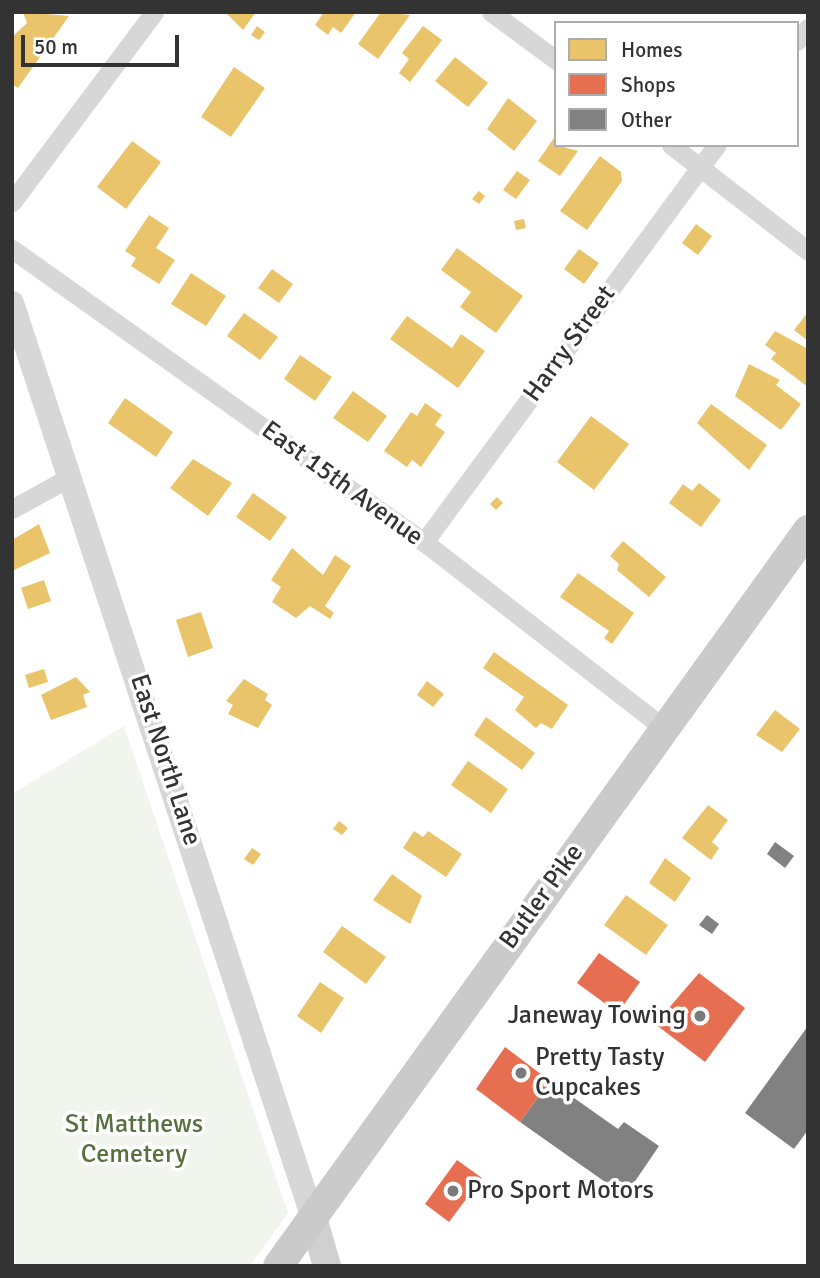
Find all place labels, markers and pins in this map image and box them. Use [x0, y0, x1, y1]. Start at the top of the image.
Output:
place label: Janeway Towing [508, 1000, 686, 1032]
marker: Janeway Towing [692, 1008, 708, 1024]
place label: Pretty Tasty Cupcakes [535, 1042, 664, 1104]
marker: Pretty Tasty Cupcakes [513, 1065, 529, 1081]
place label: Pro Sport Motors [467, 1175, 654, 1207]
marker: Pro Sport Motors [445, 1183, 461, 1199]

